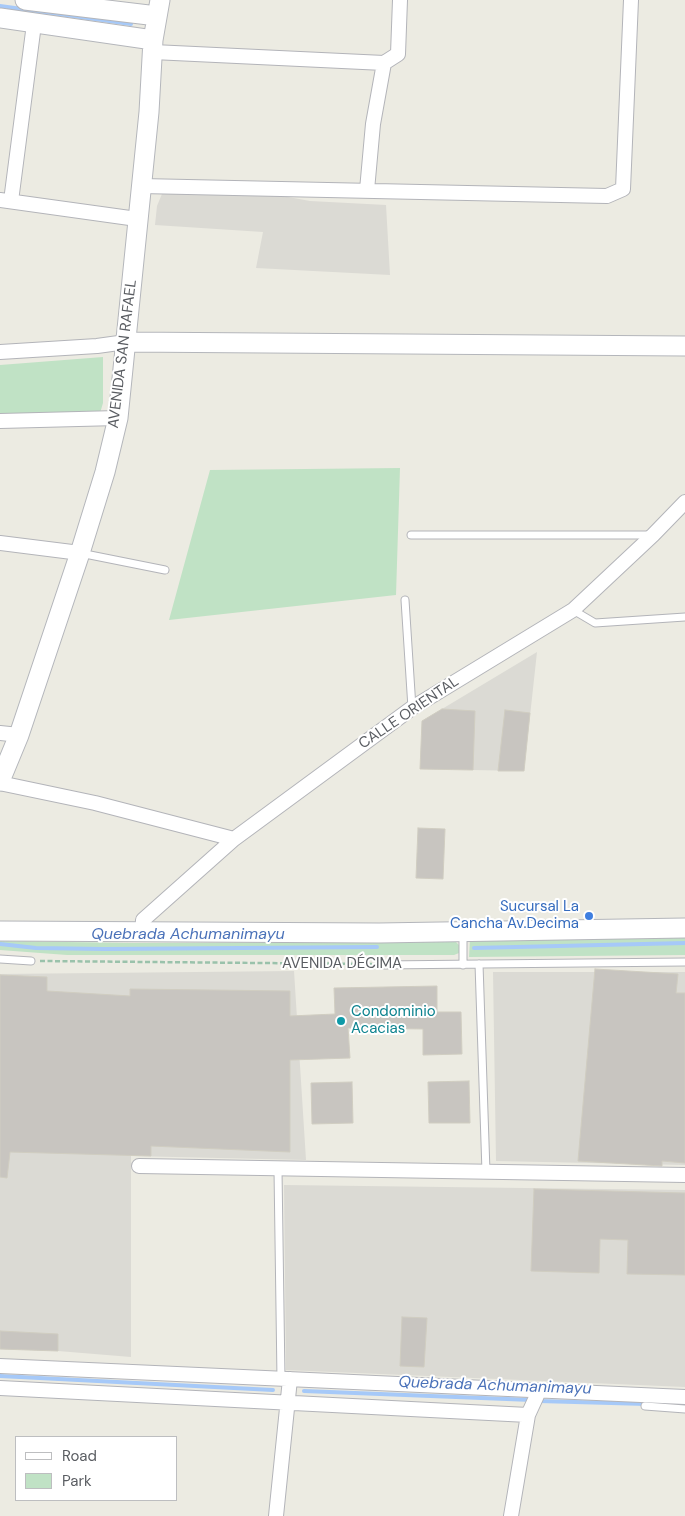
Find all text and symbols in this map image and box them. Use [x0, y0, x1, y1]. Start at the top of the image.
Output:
street label: AVENIDA SAN RAFAEL [105, 279, 141, 429]
street label: CALLE ORIENTAL [356, 673, 462, 753]
place label: Sucursal La Cancha Av.Decima [450, 898, 579, 933]
marker: Sucursal La Cancha Av.Decima [583, 910, 595, 922]
water label: Quebrada Achumanimayu [91, 925, 285, 945]
street label: AVENIDA DÉCIMA [282, 955, 402, 973]
place label: Condominio Acacias [351, 1003, 436, 1038]
marker: Condominio Acacias [335, 1015, 347, 1027]
water label: Quebrada Achumanimayu [398, 1373, 592, 1399]
legend [15, 1436, 178, 1501]
text: Road [62, 1446, 97, 1466]
text: Park [62, 1471, 92, 1491]

